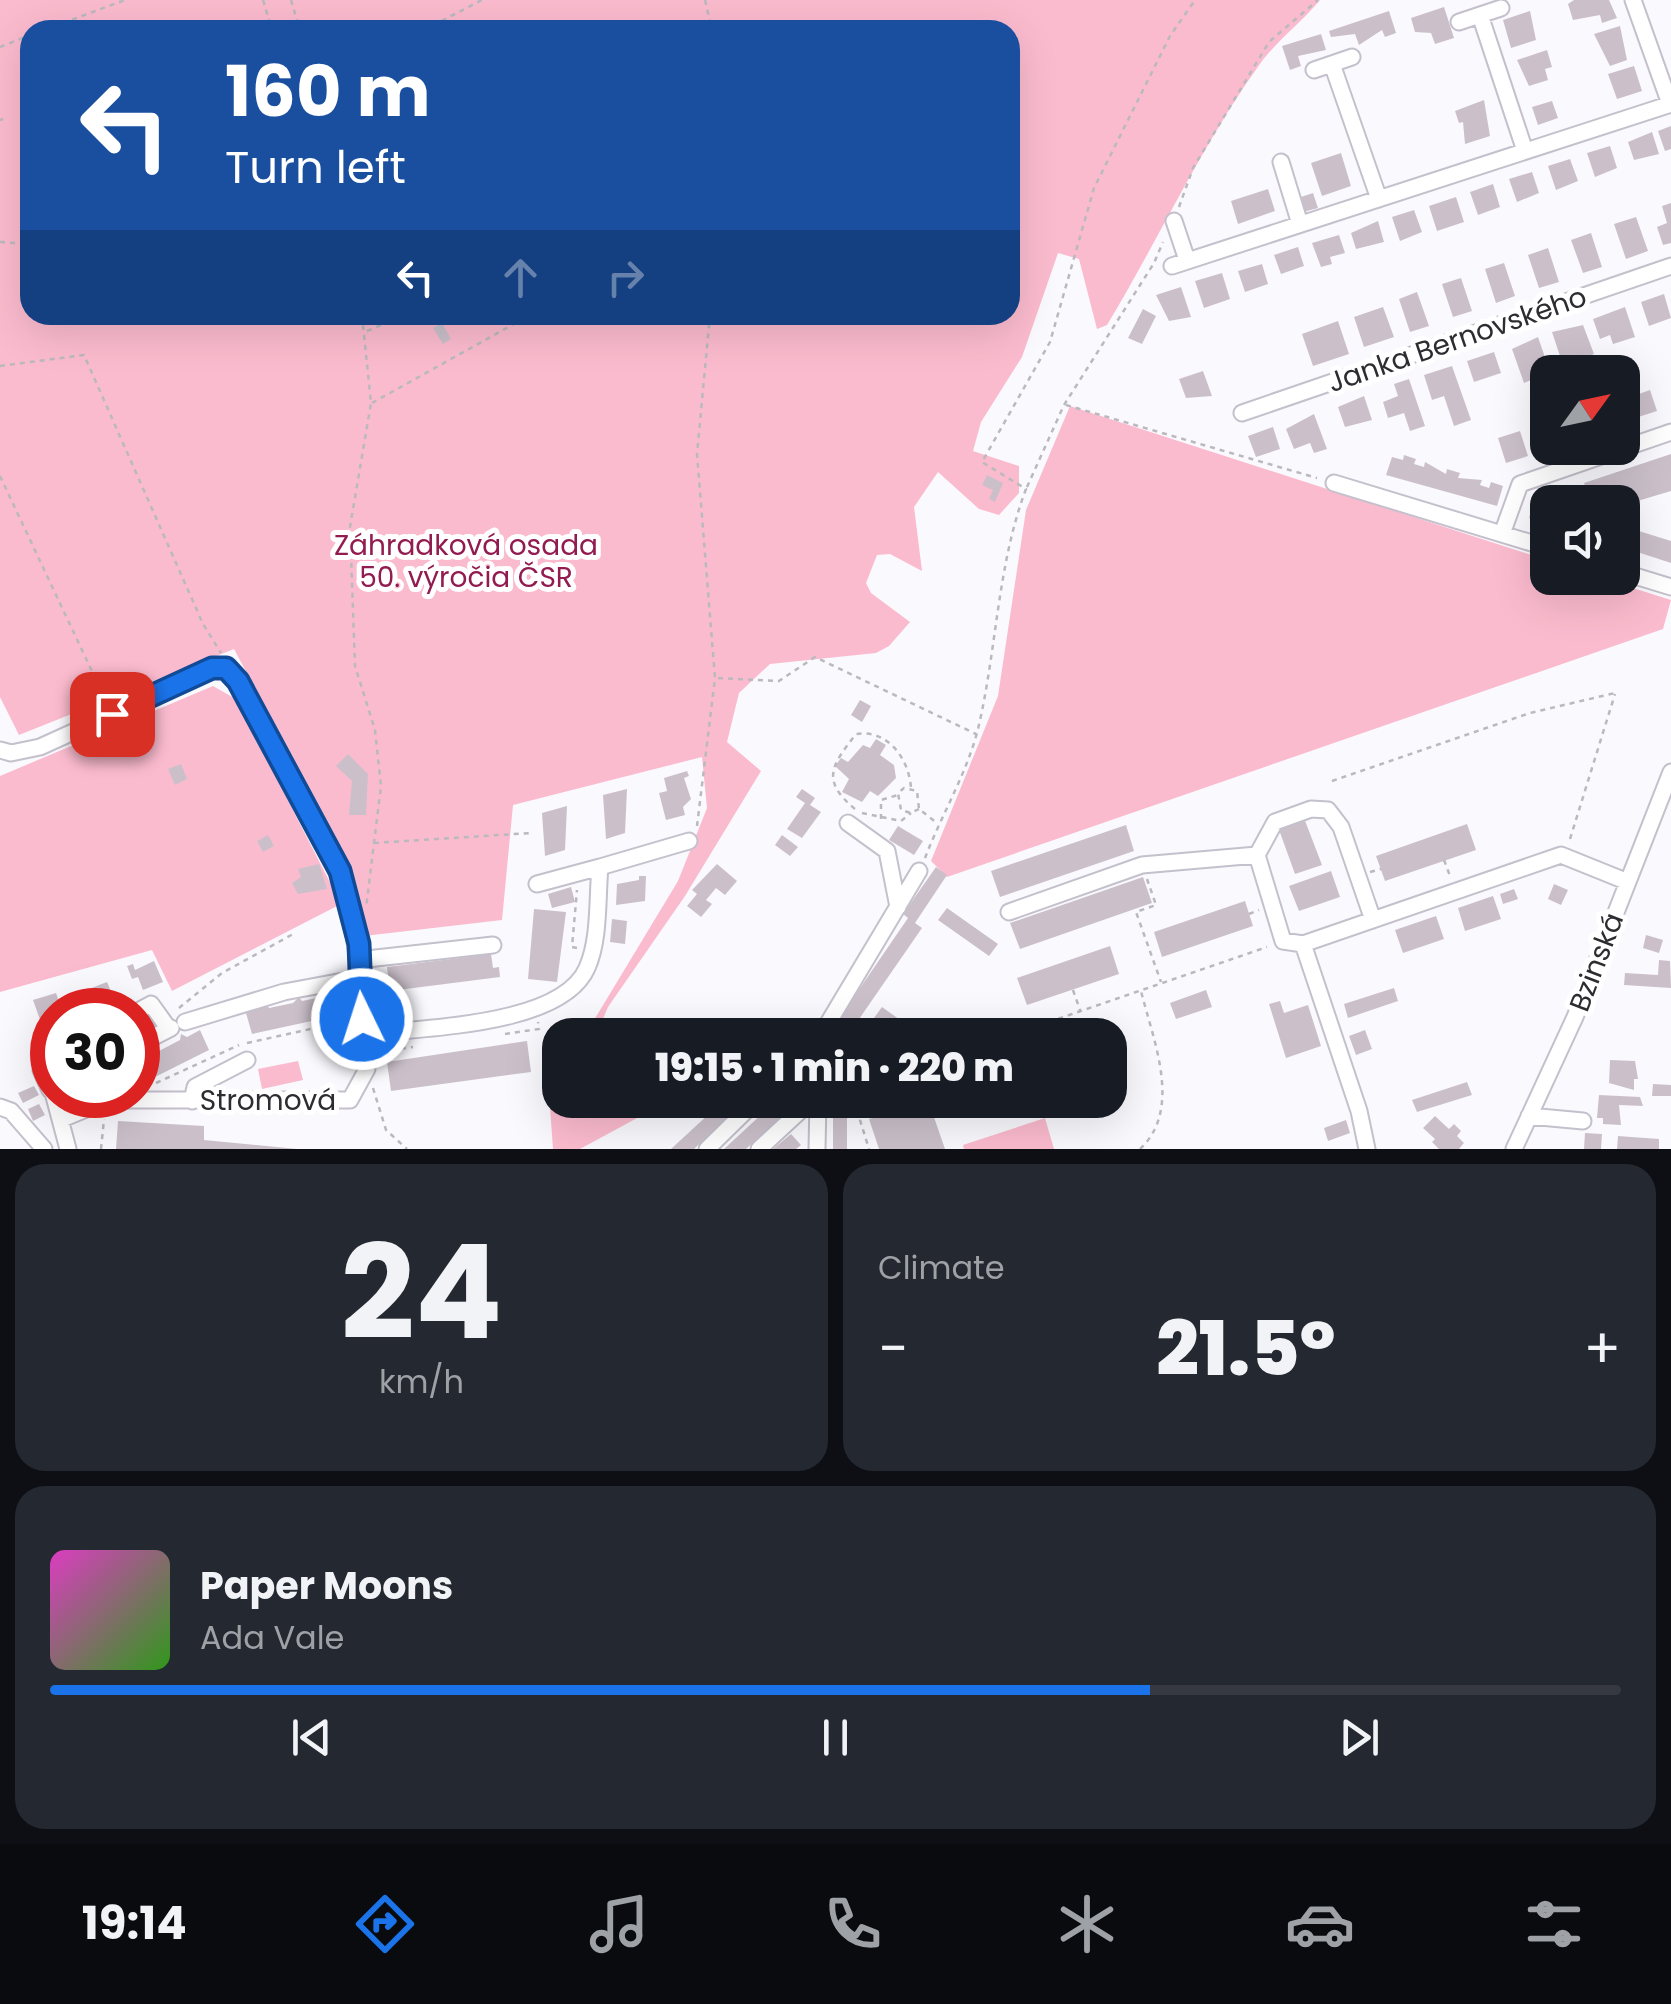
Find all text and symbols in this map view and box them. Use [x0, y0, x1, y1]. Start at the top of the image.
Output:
text: 160 m [225, 42, 431, 141]
icon: left [60, 60, 190, 190]
text: Turn left [225, 136, 406, 199]
icon: left [388, 250, 443, 305]
icon: ahead [493, 250, 548, 305]
icon: right [598, 250, 653, 305]
street label: Janka Bernovského [1323, 277, 1592, 402]
north arrow [1530, 355, 1640, 465]
map controls [1530, 355, 1640, 595]
button: sound [1530, 485, 1640, 595]
park label: Záhradková osada 50. výročia ČSR [334, 526, 598, 597]
pin [70, 672, 155, 757]
icon: arrive [85, 687, 140, 742]
street label: Bzinská [1560, 907, 1633, 1017]
position arrow [310, 967, 414, 1071]
speed limit sign: 30 [30, 988, 160, 1118]
text: 19:15 · 1 min · 220 m [655, 1041, 1014, 1094]
street label: Stromová [200, 1081, 336, 1120]
text: 24 [340, 1201, 503, 1384]
text: Climate [878, 1245, 1005, 1290]
text: 21.5° [1156, 1296, 1336, 1401]
text: − [878, 1310, 908, 1387]
text: + [1583, 1310, 1621, 1387]
text: km/h [379, 1359, 464, 1404]
text: Paper Moons [200, 1559, 453, 1612]
text: Ada Vale [200, 1615, 344, 1660]
icon: previous [284, 1710, 339, 1765]
icon: pause [808, 1710, 863, 1765]
icon: next [1332, 1710, 1387, 1765]
icon: directions [350, 1889, 420, 1959]
icon: music [584, 1889, 654, 1959]
icon: phone [818, 1889, 888, 1959]
icon: climate [1052, 1889, 1122, 1959]
icon: car [1285, 1889, 1355, 1959]
icon: filters [1519, 1889, 1589, 1959]
text: 19:14 [82, 1892, 187, 1955]

